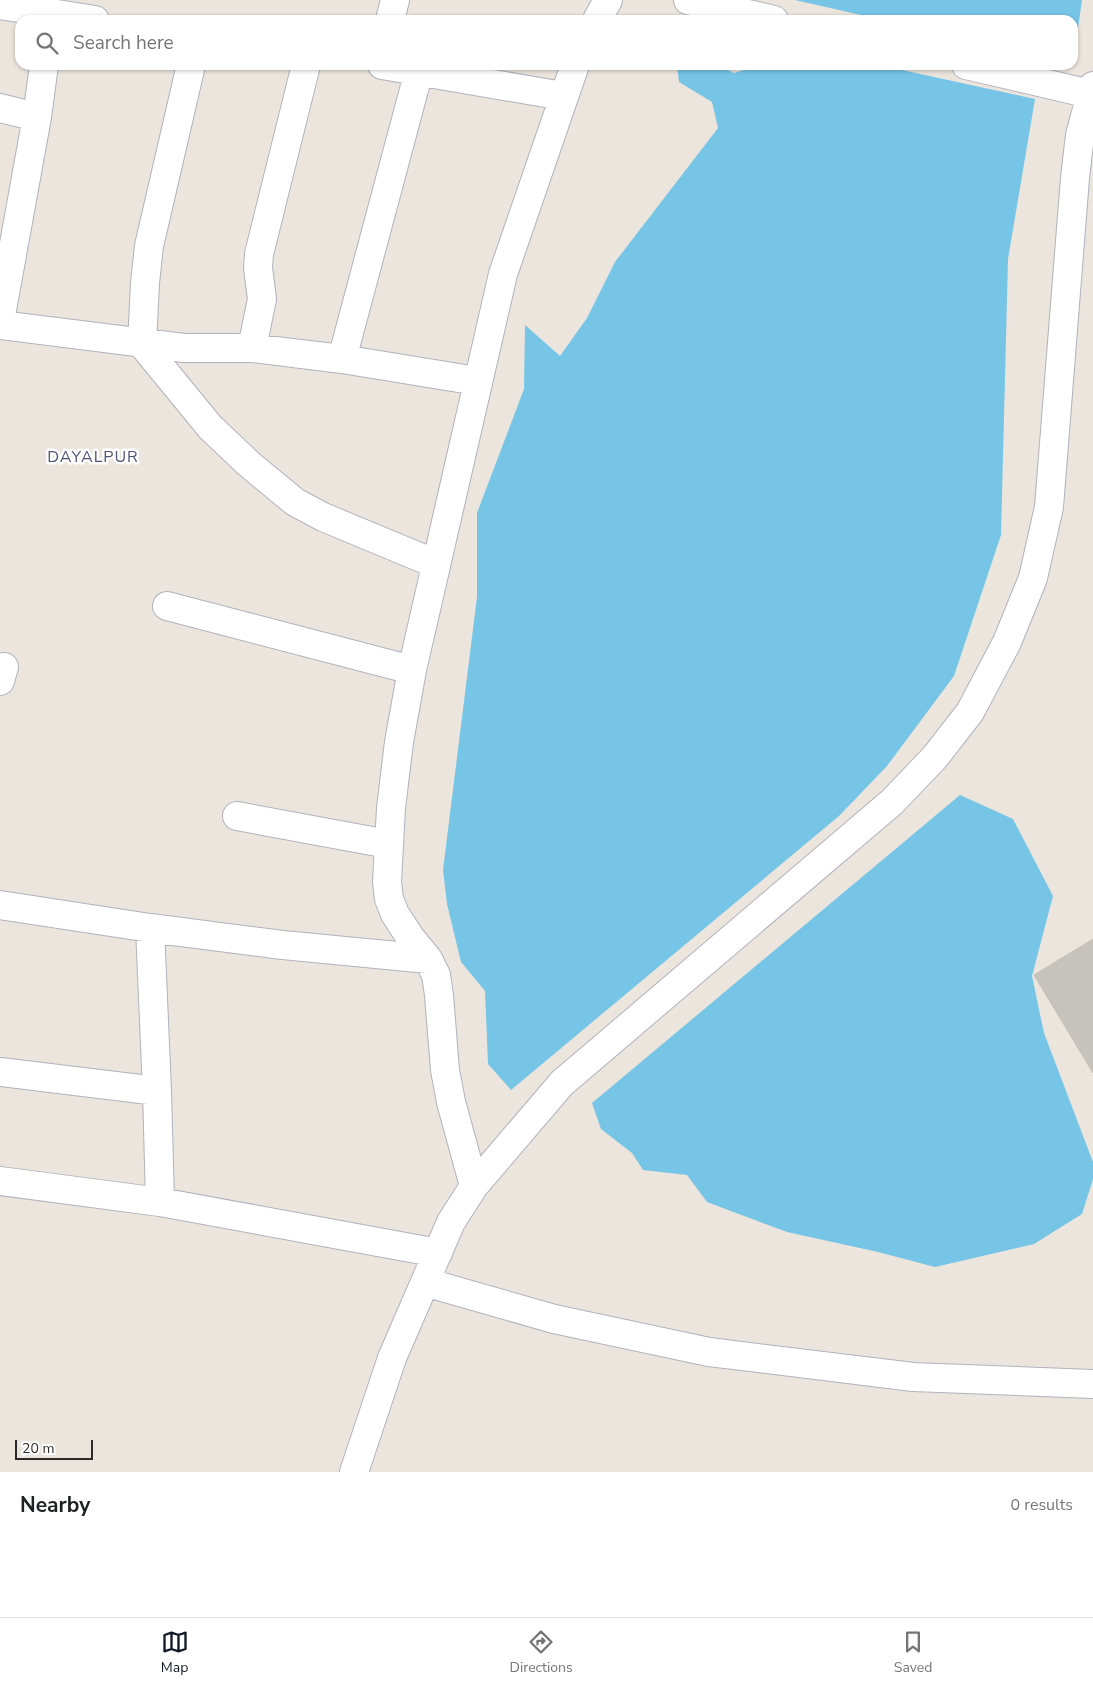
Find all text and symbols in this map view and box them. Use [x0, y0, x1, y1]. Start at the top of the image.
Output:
search box [15, 15, 1078, 70]
icon: search [33, 29, 61, 57]
text: Search here [73, 30, 174, 56]
district label: DAYALPUR [47, 446, 139, 468]
scale bar [15, 1437, 92, 1460]
text: 20 m [22, 1439, 54, 1458]
text: Nearby [20, 1491, 90, 1519]
text: 0 results [1011, 1494, 1073, 1516]
tab: Map [161, 1628, 189, 1677]
tab: Directions [510, 1628, 573, 1677]
tab: Saved [894, 1628, 932, 1677]

